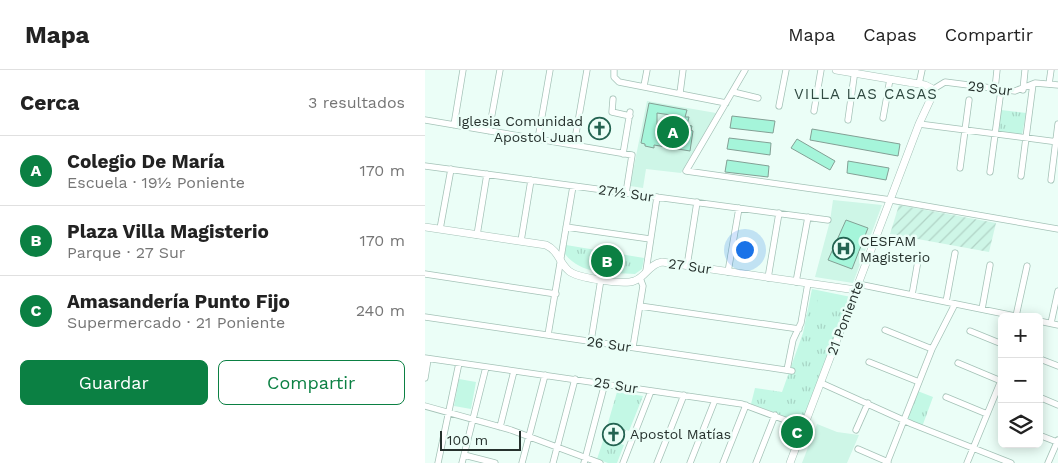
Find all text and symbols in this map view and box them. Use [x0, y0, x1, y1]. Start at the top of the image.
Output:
text: Mapa [25, 21, 90, 49]
text: Mapa [788, 24, 835, 45]
text: Capas [863, 24, 917, 45]
text: Compartir [945, 24, 1033, 45]
street label: 29 Sur [967, 77, 1014, 99]
district label: VILLA LAS CASAS [794, 85, 938, 103]
text: Cerca [20, 90, 79, 115]
text: 3 resultados [308, 93, 405, 112]
place label: Iglesia Comunidad Apostol Juan [458, 113, 583, 145]
pin: A [657, 113, 689, 151]
church icon: Iglesia Comunidad Apostol Juan [587, 117, 611, 141]
text: Colegio De María [67, 150, 225, 173]
text: A [31, 161, 41, 180]
text: 170 m [359, 161, 405, 180]
text: Escuela · 19½ Poniente [67, 173, 245, 192]
street label: 27½ Sur [597, 181, 655, 205]
text: Plaza Villa Magisterio [67, 220, 269, 243]
text: B [31, 231, 41, 250]
text: 170 m [359, 231, 405, 250]
place label: CESFAM Magisterio [860, 233, 930, 265]
your location [732, 237, 758, 263]
hospital icon: CESFAM Magisterio [832, 237, 856, 261]
pin: B [591, 242, 623, 280]
text: Parque · 27 Sur [67, 243, 185, 262]
street label: 27 Sur [667, 255, 713, 277]
street label: 21 Poniente [824, 279, 866, 357]
text: Amasandería Punto Fijo [67, 290, 290, 313]
text: C [31, 301, 41, 320]
text: 240 m [356, 301, 405, 320]
text: Supermercado · 21 Poniente [67, 313, 285, 332]
map controls [998, 313, 1043, 448]
button: + [998, 313, 1043, 358]
street label: 26 Sur [586, 333, 633, 355]
button: − [998, 358, 1043, 403]
button: Guardar [20, 360, 208, 405]
button: Compartir [218, 360, 405, 405]
street label: 25 Sur [593, 374, 639, 396]
button: layers [998, 403, 1043, 448]
pin: C [781, 413, 813, 451]
church icon: Apostol Matías [602, 422, 626, 446]
place label: Apostol Matías [630, 426, 731, 442]
scale bar [440, 428, 521, 451]
text: 100 m [447, 432, 488, 448]

